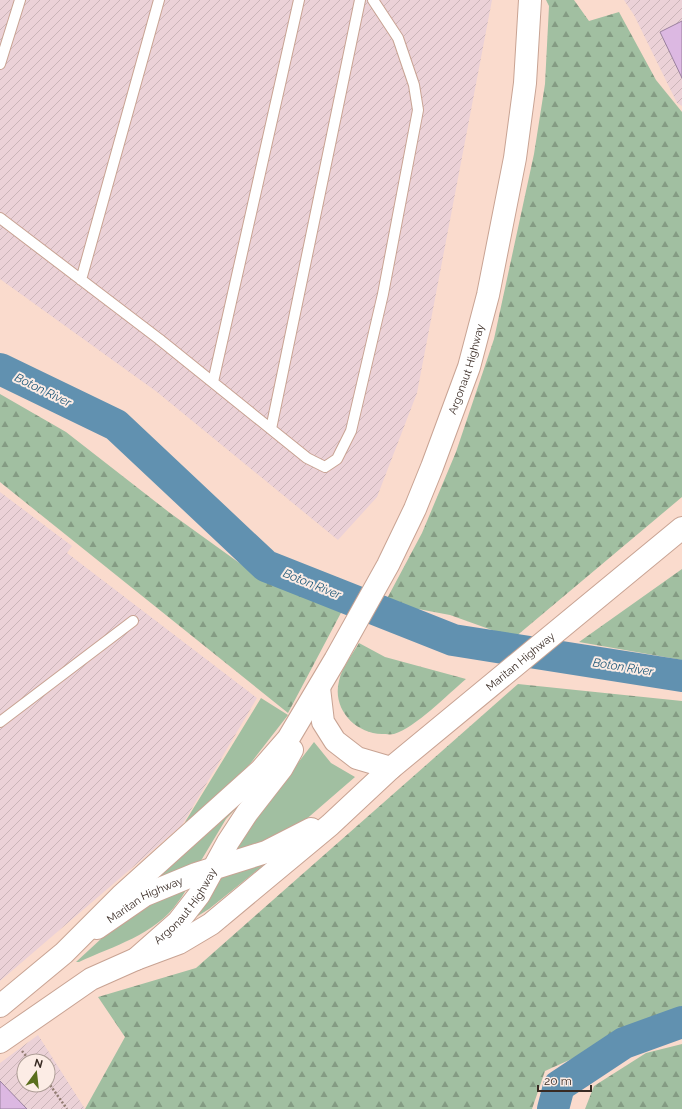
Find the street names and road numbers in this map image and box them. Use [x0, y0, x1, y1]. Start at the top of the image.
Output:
street label: Argonaut Highway [446, 323, 487, 416]
street label: Maritan Highway [483, 629, 557, 693]
street label: Argonaut Highway [151, 866, 219, 947]
street label: Maritan Highway [104, 874, 185, 926]

